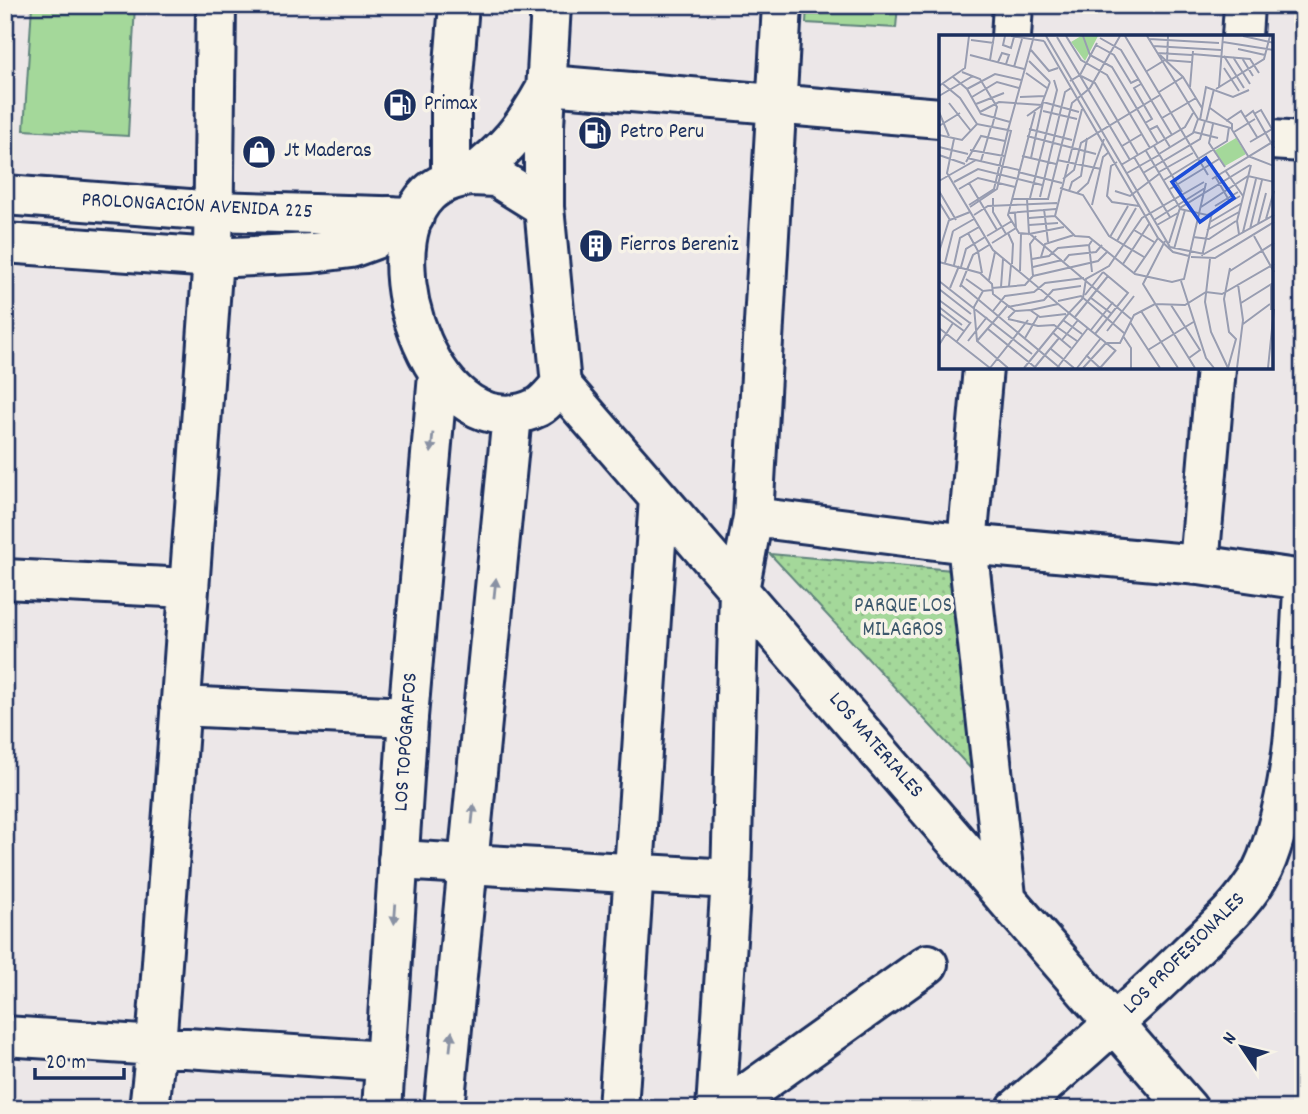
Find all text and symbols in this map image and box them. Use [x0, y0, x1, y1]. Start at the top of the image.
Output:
inset map [939, 35, 1273, 369]
fuel station icon: Primax [381, 86, 419, 124]
place label: Primax [424, 90, 477, 120]
fuel station icon: Petro Peru [576, 114, 614, 152]
place label: Petro Peru [620, 118, 704, 148]
shop icon: Jt Maderas [240, 133, 278, 171]
place label: Jt Maderas [284, 137, 372, 167]
street label: PROLONGACIÓN AVENIDA 225 [81, 186, 313, 228]
building icon: Fierros Bereniz [577, 227, 615, 265]
place label: Fierros Bereniz [620, 231, 739, 261]
one-way arrow [426, 433, 437, 455]
one-way arrow [490, 577, 501, 599]
park label: PARQUE LOS MILAGROS [854, 592, 952, 646]
street label: LOS TOPÓGRAFOS [387, 672, 427, 812]
street label: LOS MATERIALES [820, 686, 930, 806]
one-way arrow [468, 803, 479, 825]
street label: LOS PROFESIONALES [1117, 886, 1253, 1022]
one-way arrow [389, 904, 400, 926]
north arrow [1206, 1012, 1276, 1082]
text: N [1217, 1028, 1245, 1051]
one-way arrow [446, 1030, 457, 1052]
scale bar [35, 1037, 124, 1081]
text: 20 m [46, 1049, 86, 1079]

